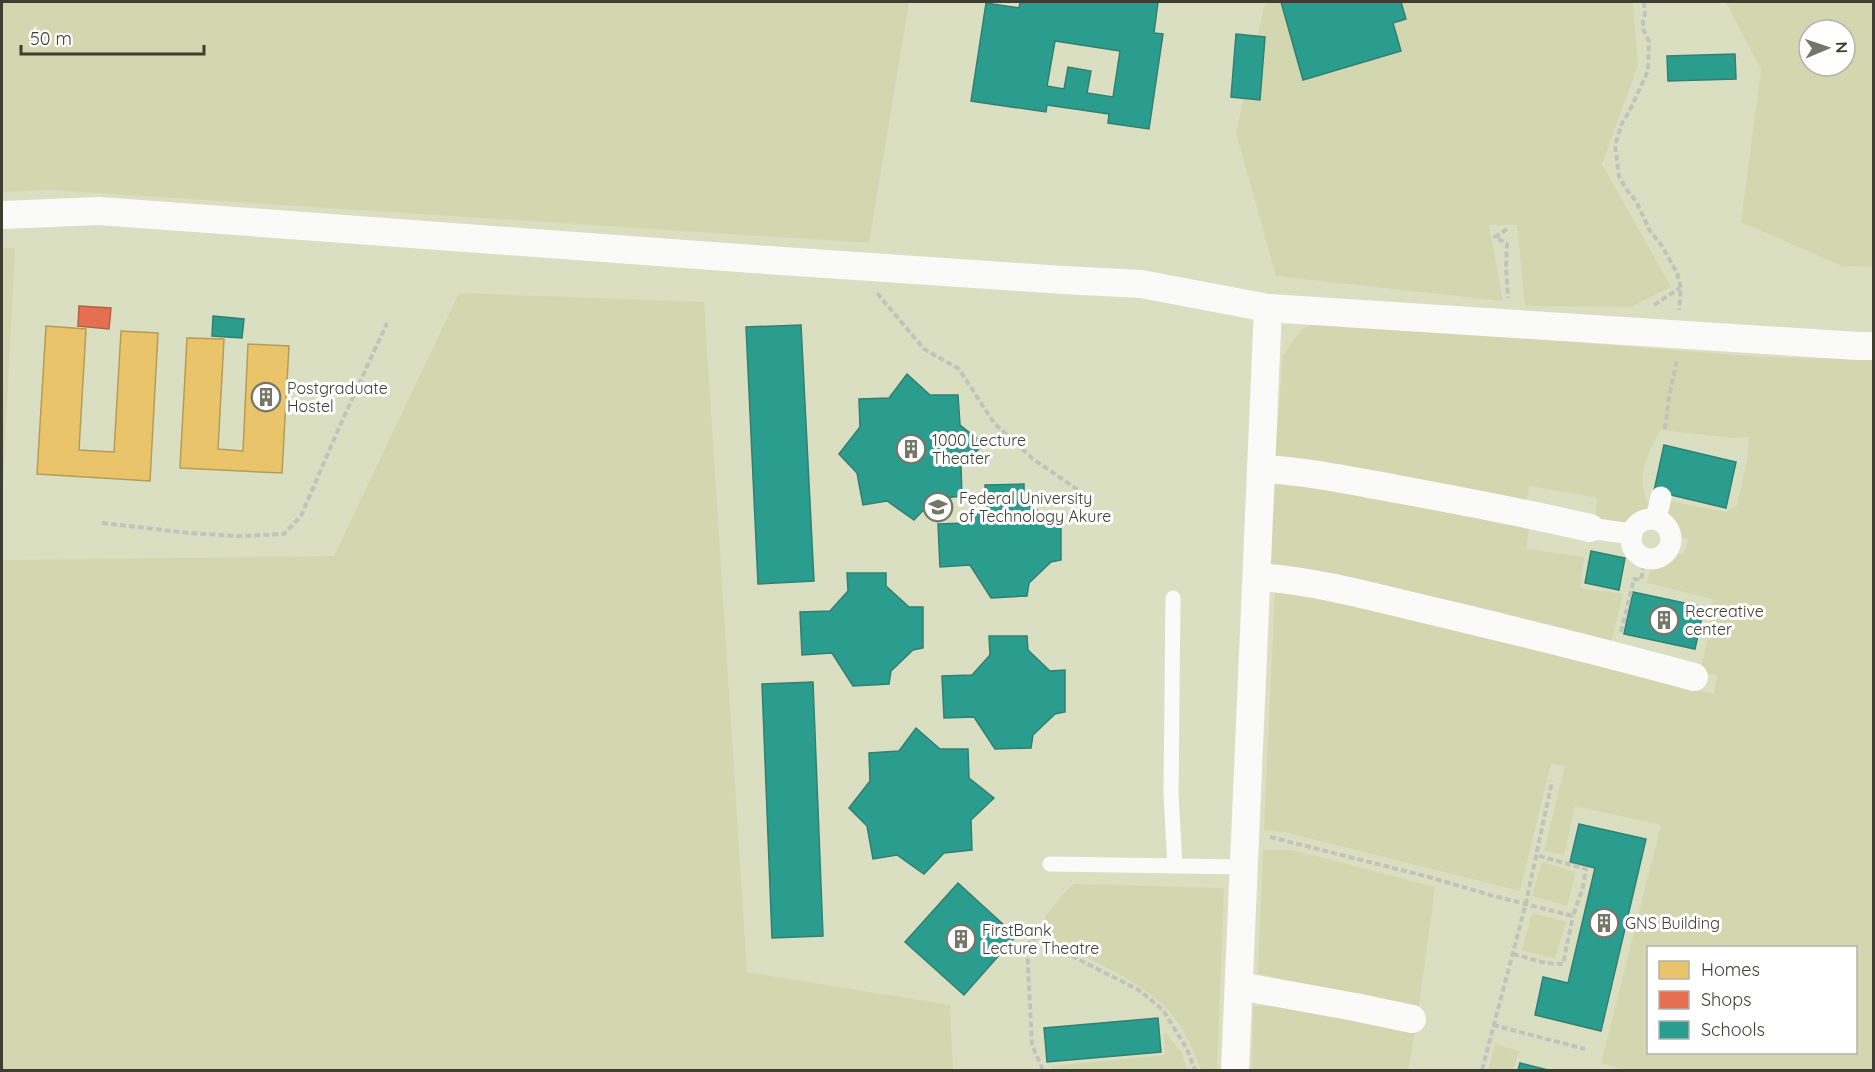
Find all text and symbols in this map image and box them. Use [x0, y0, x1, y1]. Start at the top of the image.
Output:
scale bar [21, 18, 204, 56]
north arrow [1797, 18, 1857, 78]
text: 50 m [30, 27, 72, 50]
text: N [1832, 41, 1852, 54]
place label: Postgraduate Hostel [287, 378, 388, 416]
building icon: Postgraduate Hostel [250, 381, 282, 413]
place label: 1000 Lecture Theater [932, 430, 1026, 468]
building icon: 1000 Lecture Theater [895, 433, 927, 465]
place label: Federal University of Technology Akure [959, 488, 1111, 526]
school or university icon: Federal University of Technology Akure [922, 491, 954, 523]
place label: Recreative center [1685, 601, 1764, 639]
building icon: Recreative center [1648, 604, 1680, 636]
building icon: GNS Building [1588, 907, 1620, 939]
place label: GNS Building [1625, 913, 1720, 933]
place label: FirstBank Lecture Theatre [982, 920, 1099, 958]
building icon: FirstBank Lecture Theatre [945, 923, 977, 955]
legend [1647, 946, 1857, 1054]
text: Homes [1701, 958, 1760, 981]
text: Shops [1701, 988, 1752, 1011]
text: Schools [1701, 1018, 1765, 1041]

